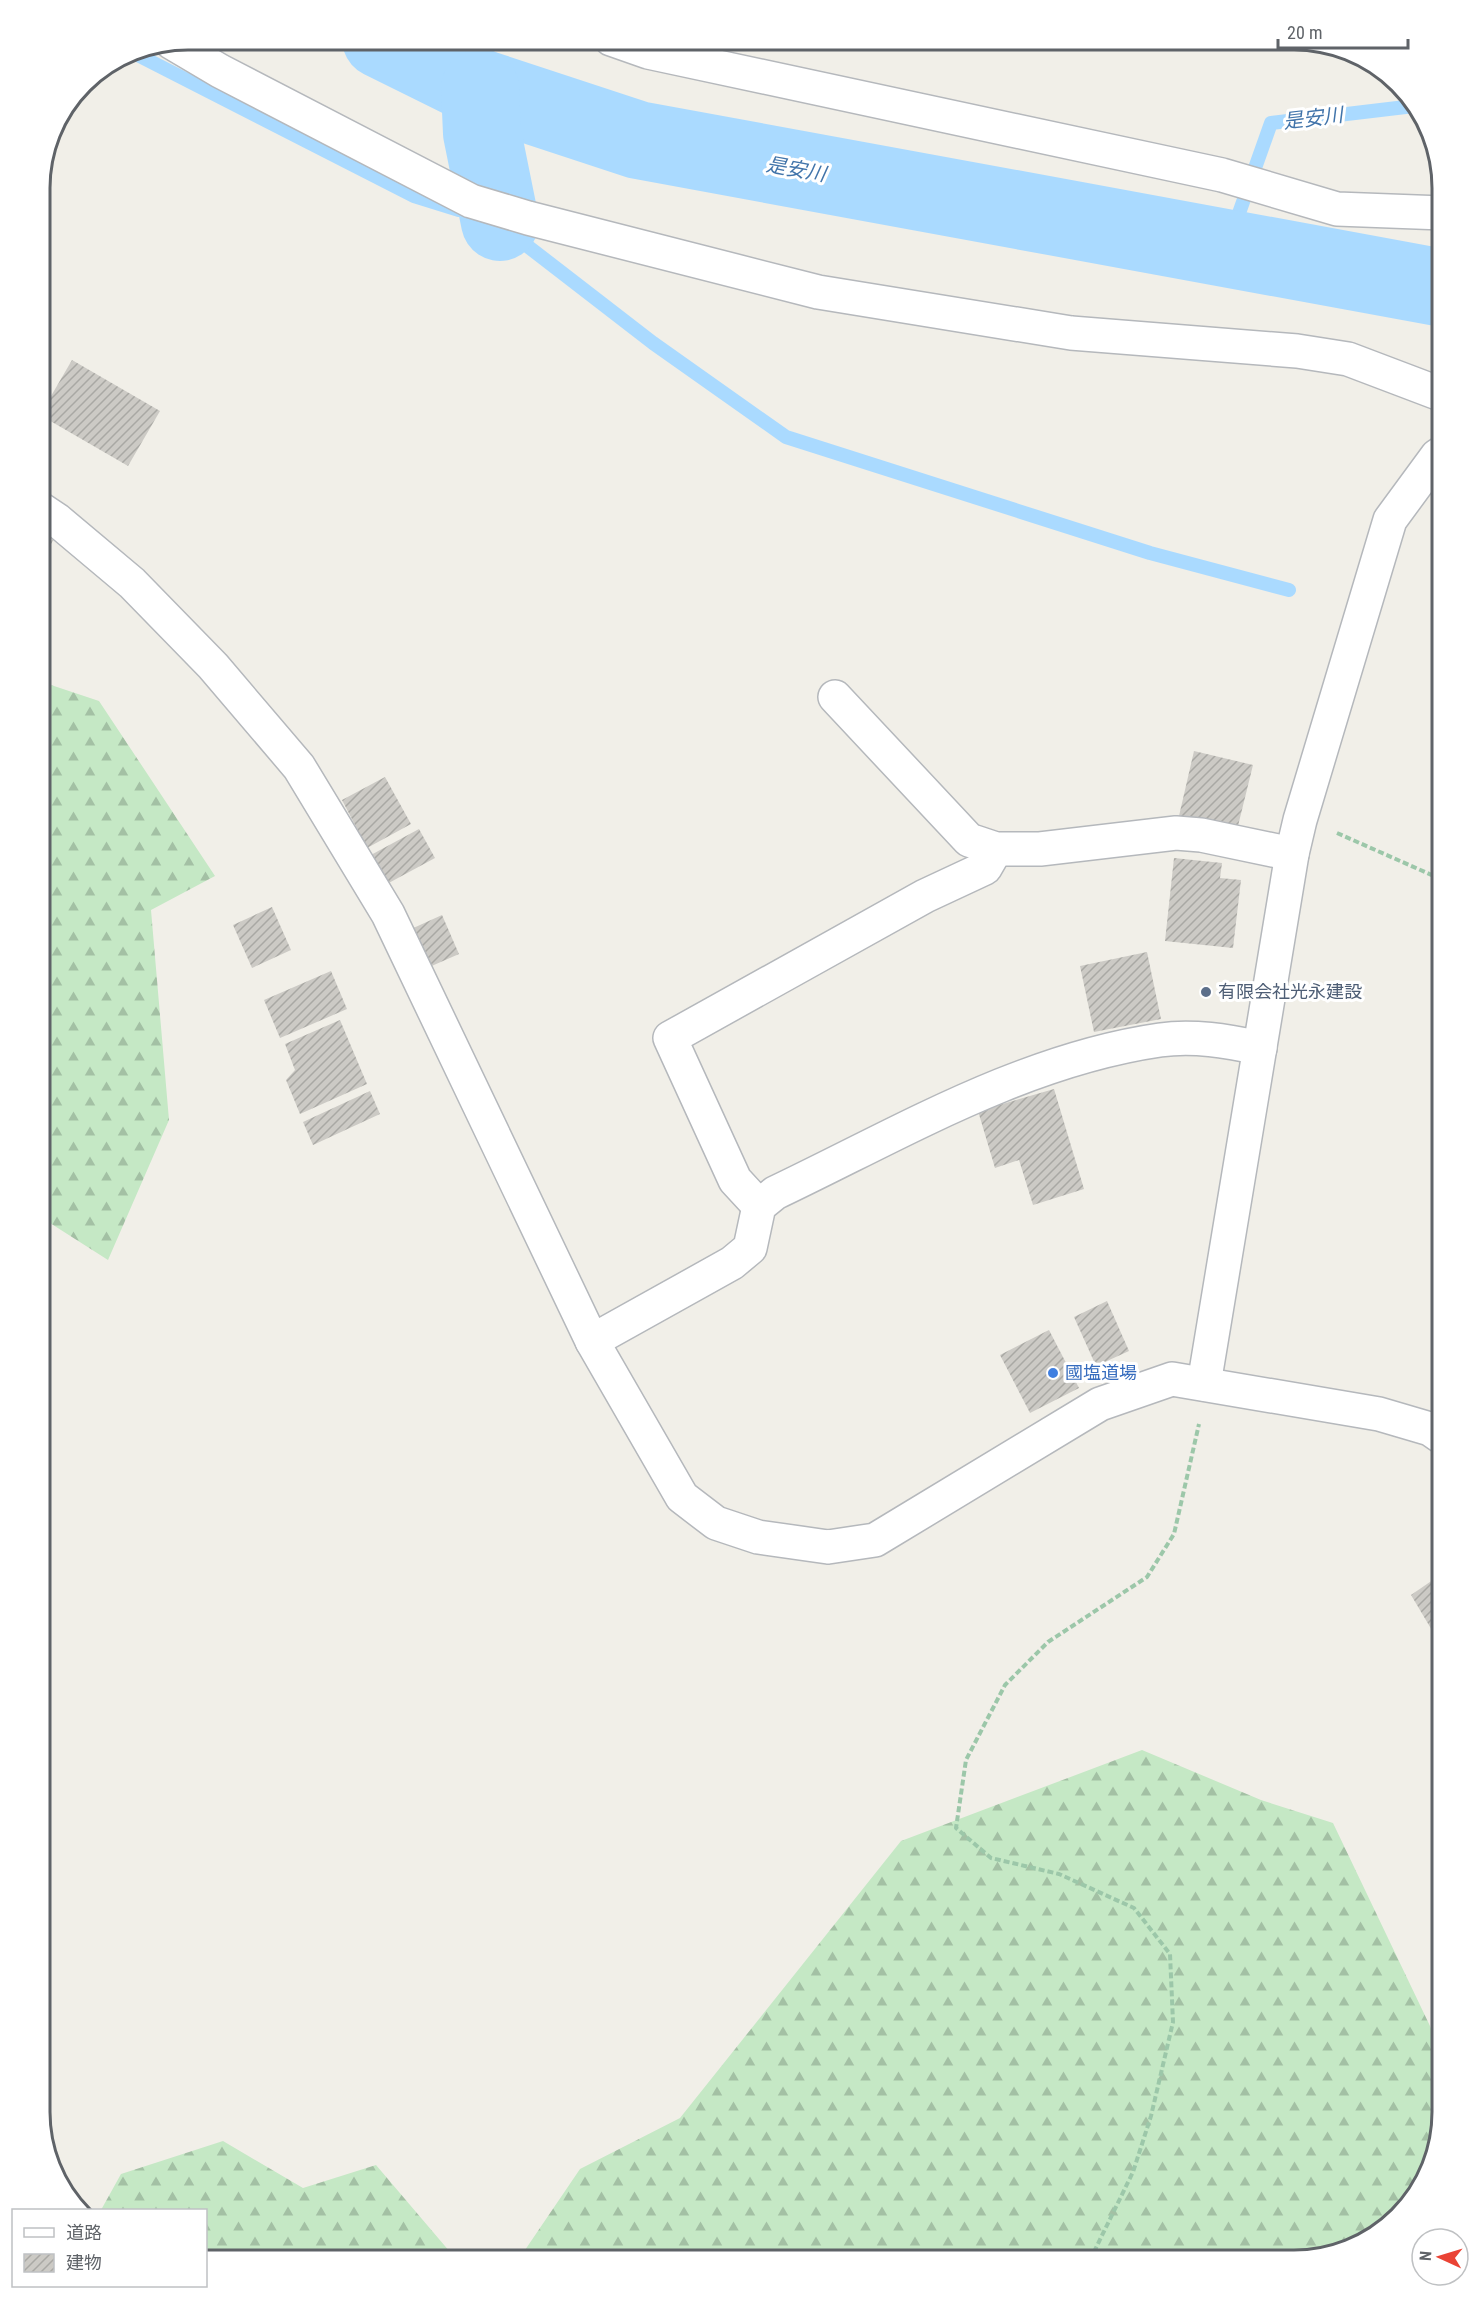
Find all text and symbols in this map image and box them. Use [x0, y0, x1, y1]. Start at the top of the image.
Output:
scale bar [1278, 12, 1408, 50]
text: 20 m [1287, 22, 1322, 43]
water label: 是安川 [1282, 102, 1346, 134]
water label: 是安川 [764, 152, 830, 186]
place label: 有限会社光永建設 [1218, 981, 1362, 1002]
marker: 有限会社光永建設 [1199, 985, 1213, 999]
place label: 國塩道場 [1065, 1362, 1137, 1383]
marker: 國塩道場 [1046, 1366, 1060, 1380]
legend [12, 2209, 207, 2287]
text: 道路 [66, 2222, 102, 2243]
north arrow [1410, 2227, 1470, 2287]
text: N [1416, 2250, 1435, 2262]
text: 建物 [66, 2252, 102, 2273]

